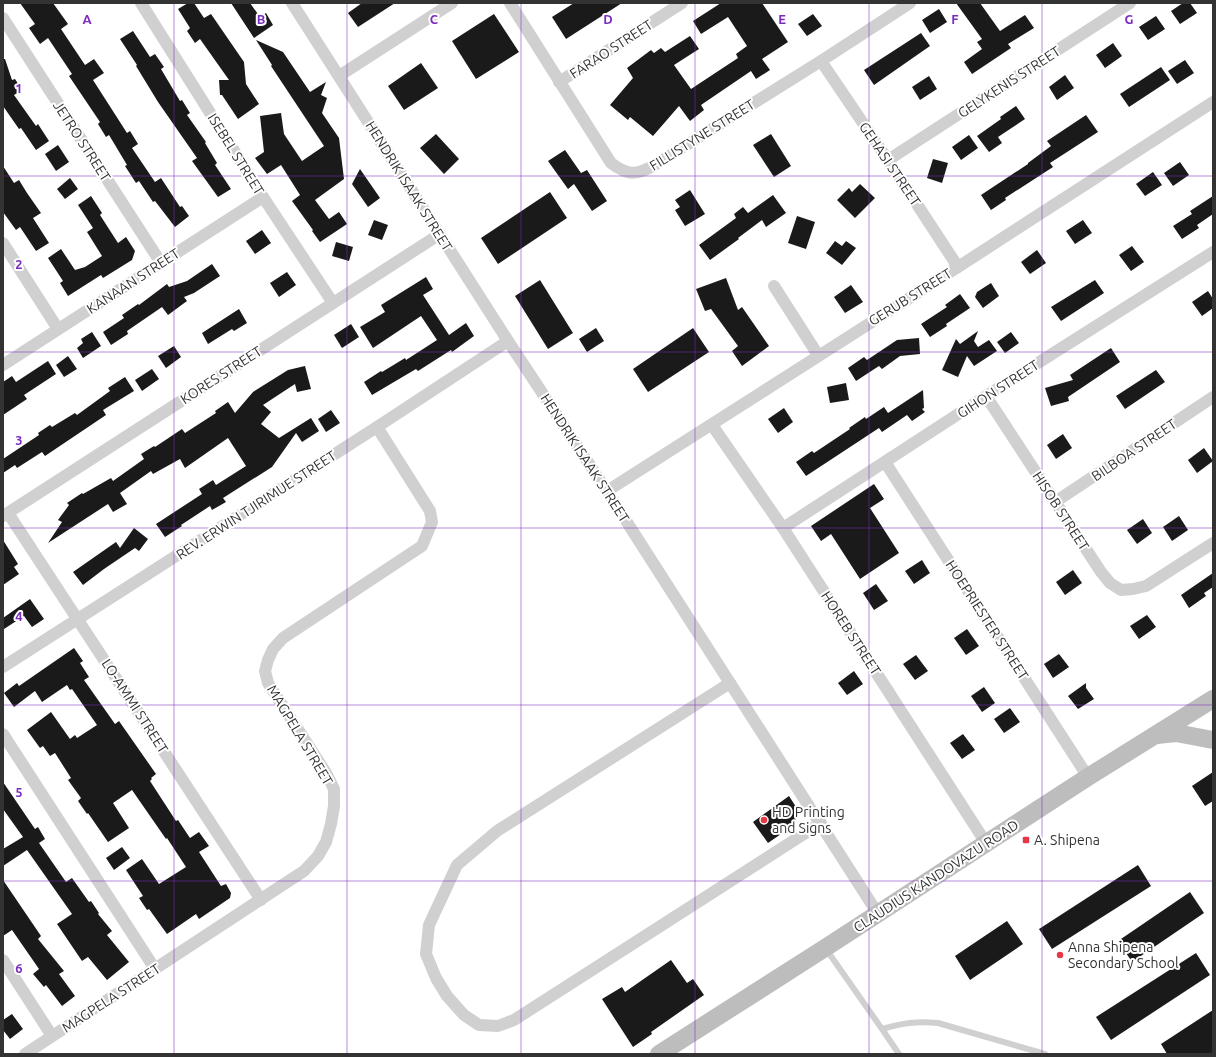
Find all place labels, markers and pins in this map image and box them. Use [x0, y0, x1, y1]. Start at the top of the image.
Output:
place label: HD Printing and Signs [772, 804, 845, 836]
marker: HD Printing and Signs [759, 815, 769, 825]
place label: A. Shipena [1034, 832, 1100, 848]
marker: A. Shipena [1021, 835, 1031, 845]
place label: Anna Shipena Secondary School [1068, 939, 1179, 971]
marker: Anna Shipena Secondary School [1055, 950, 1065, 960]

